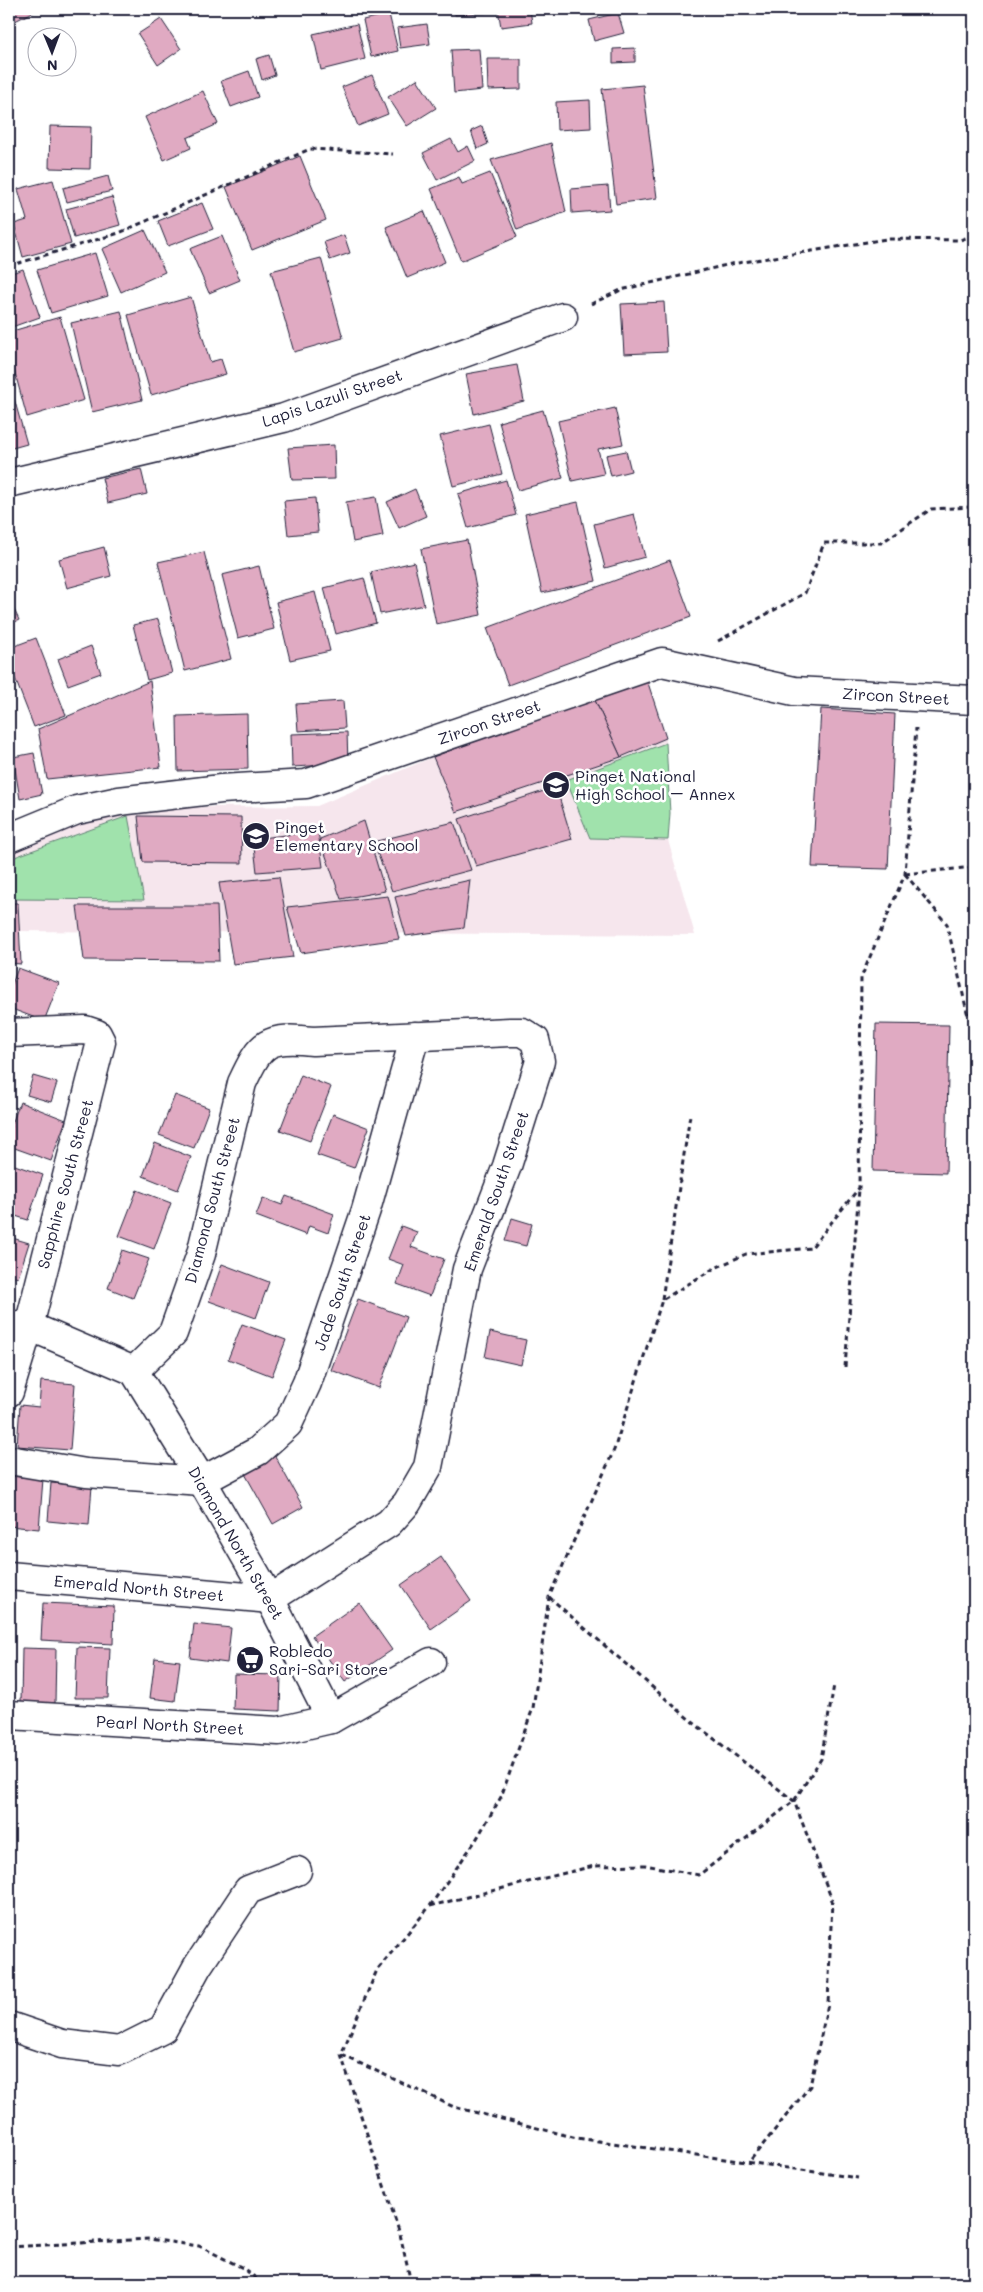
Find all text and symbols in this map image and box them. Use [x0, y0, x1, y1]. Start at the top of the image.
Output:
north arrow [28, 28, 78, 78]
text: N [47, 56, 58, 75]
street label: Lapis Lazuli Street [259, 364, 405, 431]
street label: Zircon Street [842, 682, 950, 709]
street label: Zircon Street [435, 694, 543, 749]
place label: Pinget National High School – Annex [575, 765, 735, 804]
school or university icon: Pinget National High School – Annex [541, 770, 571, 800]
place label: Pinget Elementary School [275, 816, 419, 855]
school or university icon: Pinget Elementary School [241, 821, 271, 851]
street label: Sapphire South Street [32, 1097, 97, 1271]
street label: Emerald South Street [458, 1108, 533, 1274]
street label: Diamond South Street [179, 1114, 244, 1285]
street label: Jade South Street [308, 1211, 375, 1353]
street label: Diamond North Street [184, 1462, 289, 1623]
street label: Emerald North Street [53, 1570, 225, 1605]
place label: Robledo Sari-Sari Store [269, 1640, 388, 1679]
supermarket icon: Robledo Sari-Sari Store [235, 1645, 265, 1675]
street label: Pearl North Street [95, 1710, 245, 1739]

